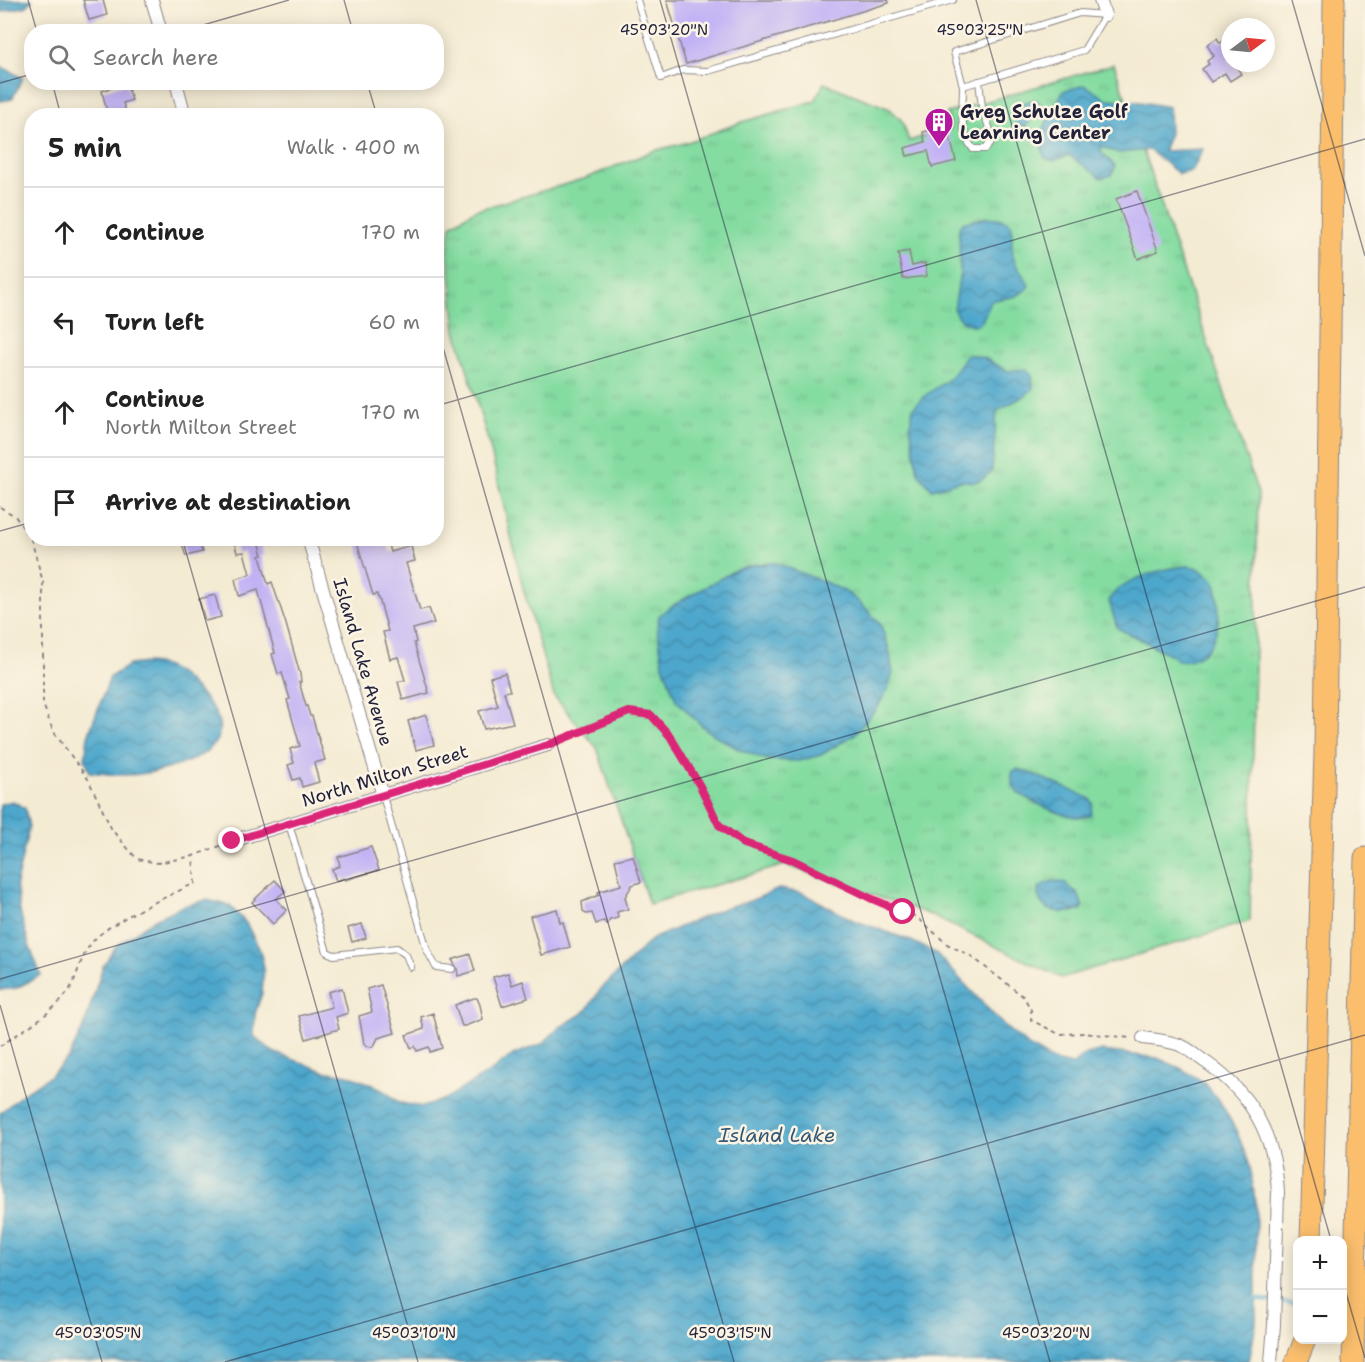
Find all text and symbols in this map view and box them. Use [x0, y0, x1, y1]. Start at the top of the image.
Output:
north arrow [1221, 18, 1275, 72]
text: 45°03'20"N [620, 20, 708, 40]
text: 45°03'25"N [936, 20, 1024, 40]
search box [24, 24, 444, 90]
icon: search [45, 41, 78, 74]
text: Search here [93, 43, 219, 72]
place label: Greg Schulze Golf Learning Center [960, 100, 1129, 145]
building icon: Greg Schulze Golf Learning Center [923, 106, 955, 148]
text: 5 min [48, 130, 122, 165]
text: Walk · 400 m [287, 134, 420, 160]
icon: ahead [48, 216, 81, 249]
text: Continue [105, 218, 205, 247]
text: 170 m [361, 219, 420, 245]
icon: left [48, 306, 81, 339]
text: Turn left [105, 308, 204, 337]
text: 60 m [368, 309, 420, 335]
text: Continue [105, 385, 205, 414]
icon: ahead [48, 396, 81, 429]
text: 170 m [361, 399, 420, 425]
text: North Milton Street [105, 414, 297, 440]
icon: arrive [48, 486, 81, 519]
text: Arrive at destination [105, 488, 351, 517]
street label: Island Lake Avenue [328, 575, 398, 749]
street label: North Milton Street [299, 739, 471, 813]
route end [218, 827, 244, 853]
route start [889, 898, 915, 924]
water label: Island Lake [718, 1122, 835, 1148]
map controls [1293, 1236, 1347, 1344]
button: + [1293, 1236, 1347, 1290]
button: − [1293, 1290, 1347, 1344]
text: 45°03'05"N [54, 1323, 142, 1343]
text: 45°03'10"N [372, 1323, 456, 1343]
text: 45°03'15"N [688, 1323, 772, 1343]
text: 45°03'20"N [1002, 1323, 1090, 1343]

